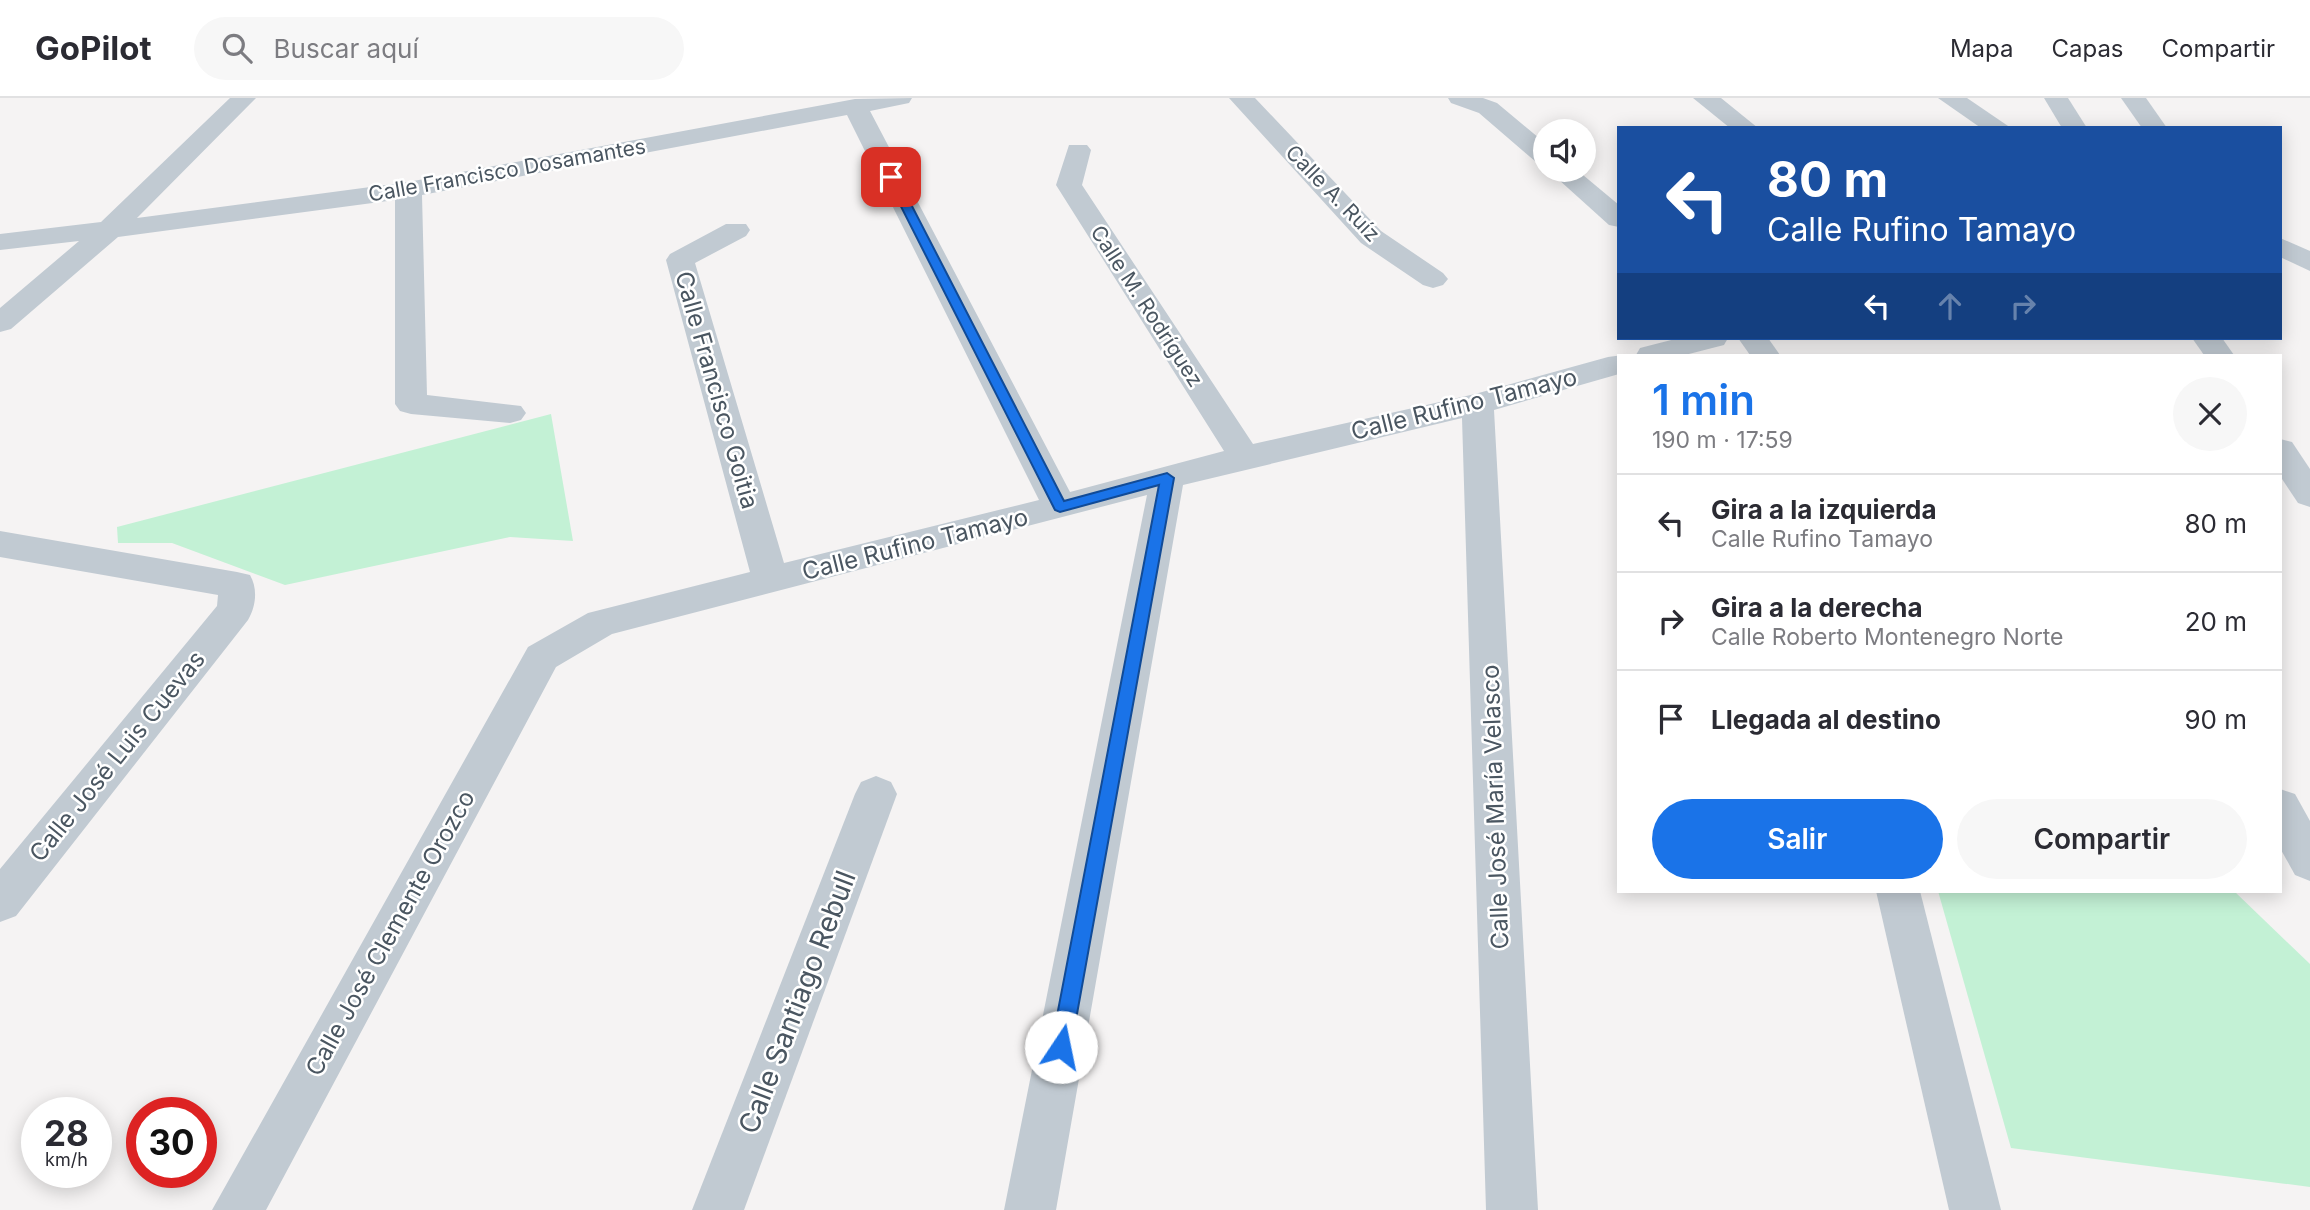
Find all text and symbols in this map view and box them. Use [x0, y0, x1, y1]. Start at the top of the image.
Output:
search box [194, 17, 684, 80]
text: GoPilot [35, 28, 152, 68]
icon: search [218, 29, 256, 67]
text: Buscar aquí [274, 33, 419, 64]
text: Mapa [1950, 34, 2013, 63]
text: Capas [2051, 34, 2124, 63]
text: Compartir [2162, 34, 2275, 63]
map controls [1533, 119, 1596, 182]
button: sound [1533, 119, 1596, 182]
street label: Calle Francisco Dosamantes [366, 133, 648, 207]
street label: Calle A. Ruíz [1281, 140, 1385, 246]
pin [861, 147, 921, 207]
text: 80 m [1767, 150, 1888, 209]
icon: left [1652, 154, 1743, 245]
icon: arrive [872, 158, 910, 196]
text: Calle Rufino Tamayo [1767, 210, 2076, 249]
street label: Calle M. Rodríguez [1086, 221, 1208, 391]
street label: Calle Francisco Goitia [669, 268, 765, 512]
icon: left [1858, 287, 1896, 325]
icon: ahead [1931, 287, 1969, 325]
icon: right [2004, 287, 2042, 325]
street label: Calle Rufino Tamayo [1348, 362, 1580, 446]
text: 1 min [1652, 374, 1755, 425]
button: close [2173, 377, 2247, 451]
text: 190 m · 17:59 [1652, 426, 1793, 454]
text: Gira a la izquierda [1711, 494, 1937, 525]
street label: Calle Rufino Tamayo [799, 502, 1031, 586]
icon: left [1652, 504, 1690, 542]
text: 80 m [2184, 508, 2247, 539]
text: Calle Rufino Tamayo [1711, 525, 1933, 553]
text: Gira a la derecha [1711, 592, 1923, 623]
icon: right [1652, 602, 1690, 640]
text: 20 m [2185, 606, 2247, 637]
text: Calle Roberto Montenegro Norte [1711, 623, 2063, 651]
street label: Calle José Luis Cuevas [23, 645, 211, 867]
street label: Calle José María Velasco [1476, 664, 1514, 950]
icon: arrive [1652, 700, 1690, 738]
text: Llegada al destino [1711, 704, 1941, 735]
text: 90 m [2184, 704, 2247, 735]
street label: Calle José Clemente Orozco [299, 785, 481, 1081]
button: Salir [1652, 799, 1943, 879]
button: Compartir [1957, 799, 2247, 879]
street label: Calle Santiago Rebull [731, 866, 863, 1138]
position arrow [1024, 1010, 1098, 1084]
speed limit sign: 30 [126, 1097, 217, 1188]
text: 28 [44, 1112, 89, 1154]
text: km/h [45, 1149, 88, 1170]

